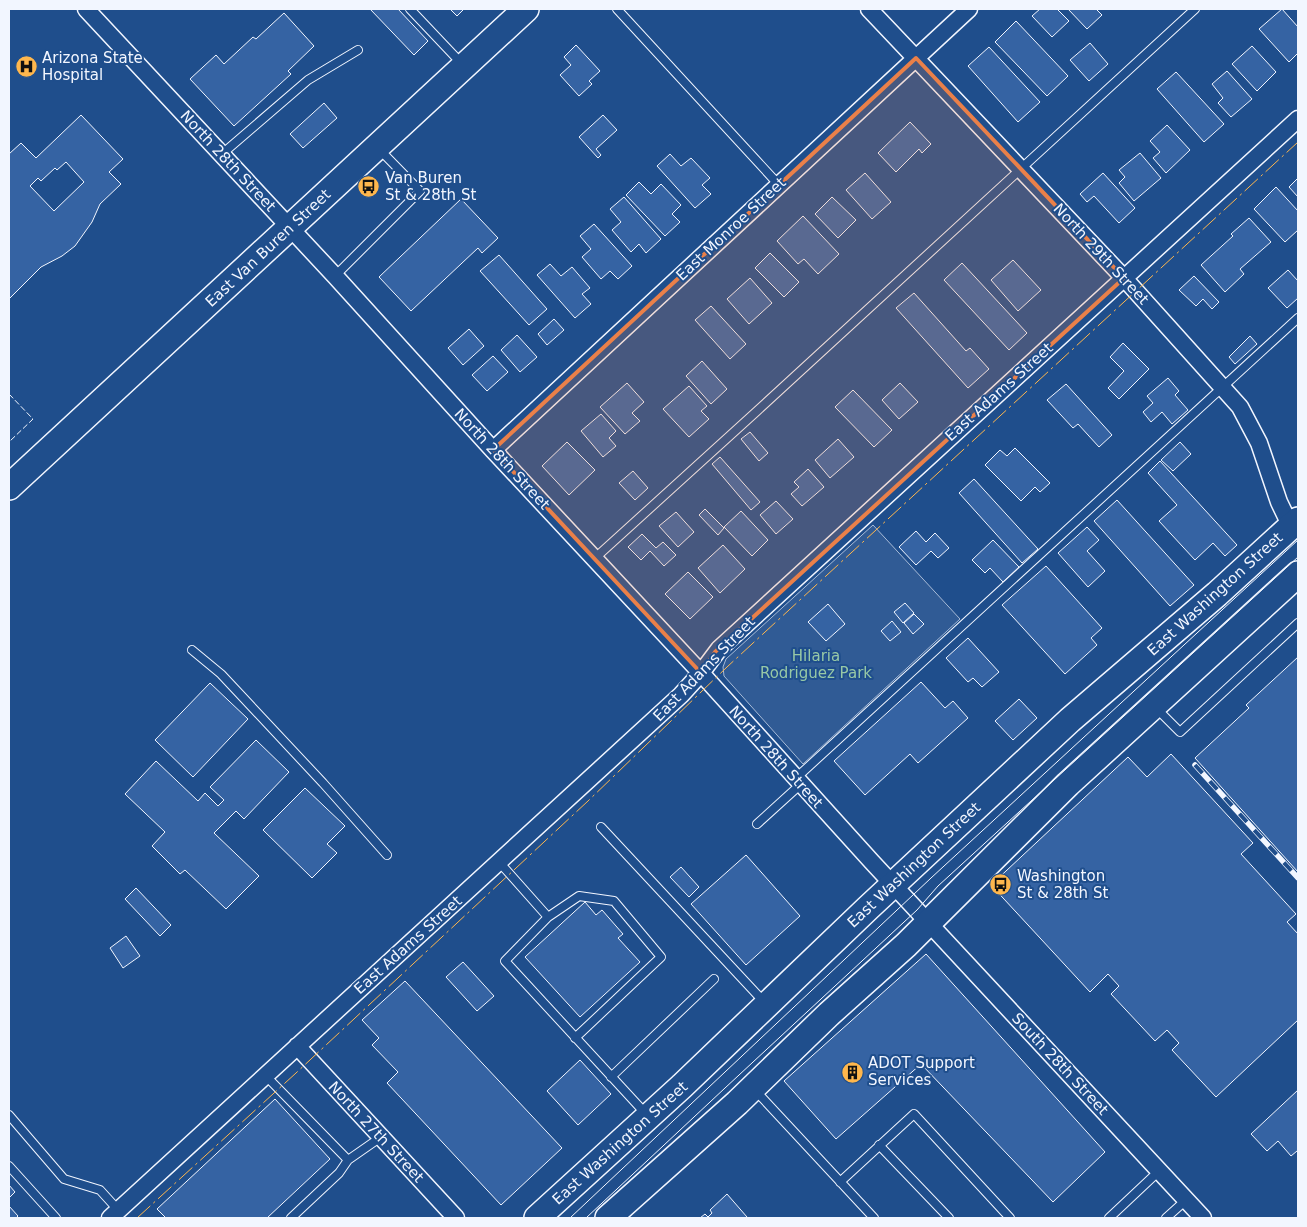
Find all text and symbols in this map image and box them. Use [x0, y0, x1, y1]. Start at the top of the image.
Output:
place label: Arizona State Hospital [42, 49, 143, 84]
hospital icon: Arizona State Hospital [14, 55, 38, 79]
street label: North 28th Street [177, 107, 280, 215]
place label: Van Buren St & 28th St [385, 169, 476, 204]
street label: East Monroe Street [672, 173, 790, 284]
bus stop icon: Van Buren St & 28th St [357, 175, 381, 199]
street label: East Van Buren Street [202, 185, 334, 311]
street label: North 29th Street [1050, 200, 1153, 308]
street label: East Adams Street [941, 339, 1057, 445]
street label: North 28th Street [451, 405, 554, 513]
street label: East Washington Street [1144, 528, 1286, 659]
street label: East Adams Street [649, 613, 759, 725]
park label: Hilaria Rodriguez Park [760, 647, 872, 682]
street label: North 28th Street [725, 702, 827, 812]
street label: East Washington Street [844, 798, 984, 931]
place label: Washington St & 28th St [1017, 867, 1108, 902]
bus stop icon: Washington St & 28th St [989, 873, 1013, 897]
street label: East Adams Street [350, 892, 466, 998]
street label: South 28th Street [1008, 1009, 1112, 1119]
place label: ADOT Support Services [868, 1054, 975, 1089]
building icon: ADOT Support Services [840, 1060, 864, 1084]
street label: East Washington Street [549, 1077, 691, 1208]
street label: North 27th Street [325, 1078, 428, 1186]

